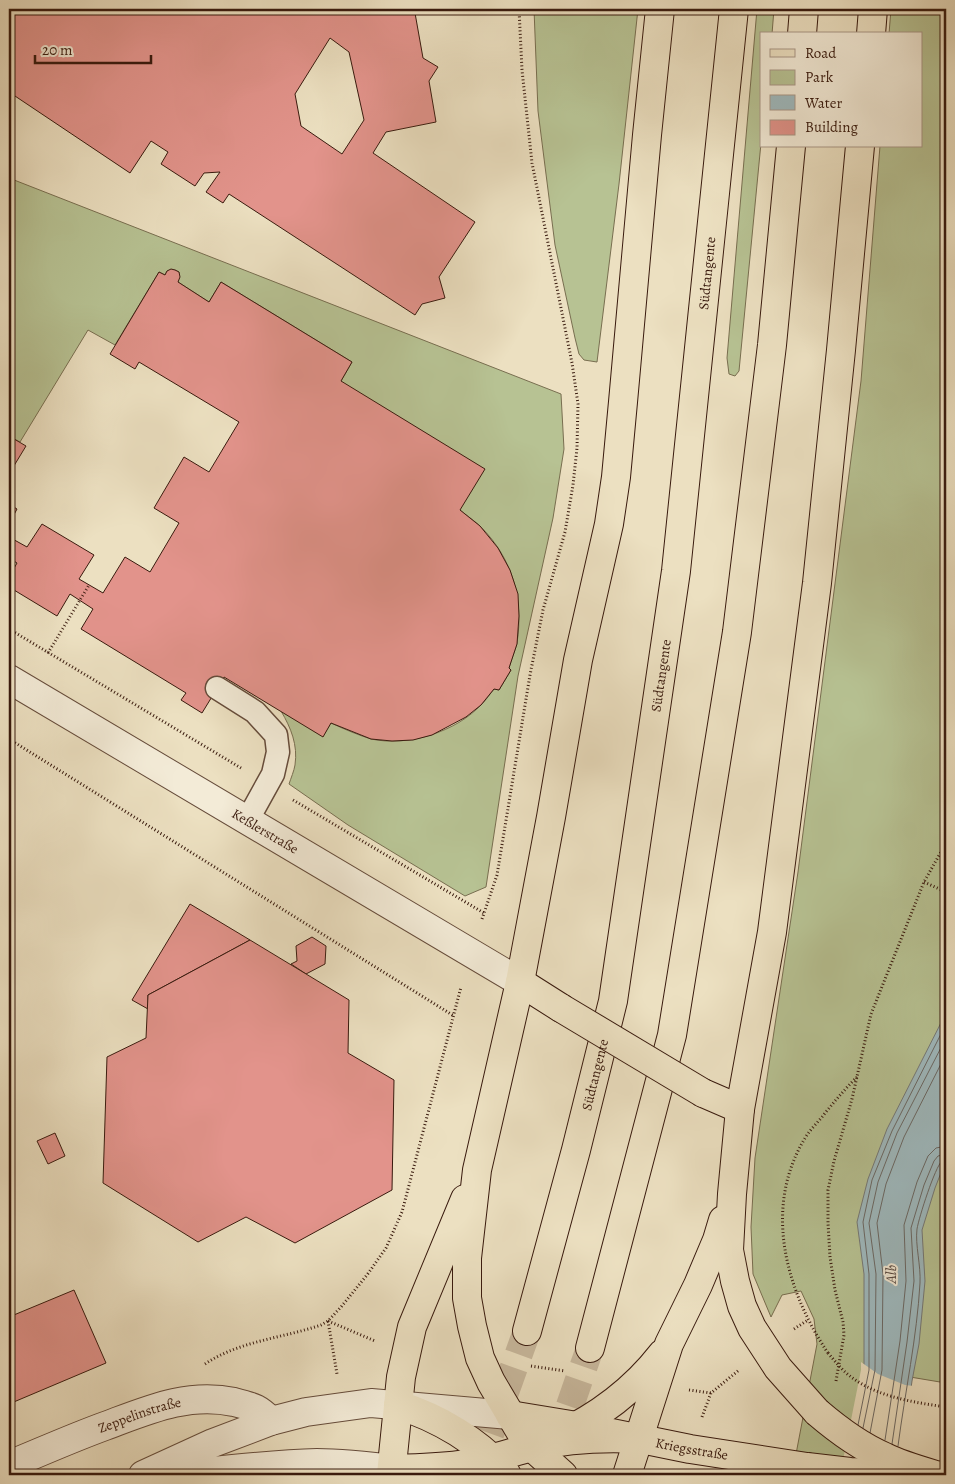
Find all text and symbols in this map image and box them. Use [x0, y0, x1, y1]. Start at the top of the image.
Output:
scale bar [35, 32, 151, 64]
legend [760, 32, 922, 148]
text: 20 m [42, 40, 73, 60]
text: Road [805, 43, 837, 63]
text: Park [805, 67, 834, 87]
text: Water [804, 93, 842, 113]
text: Building [805, 117, 858, 137]
street label: Südtangente [694, 236, 720, 311]
street label: Südtangente [646, 638, 675, 713]
street label: Keßlerstraße [228, 804, 302, 858]
street label: Südtangente [577, 1037, 613, 1113]
water label: Alb [881, 1264, 901, 1285]
street label: Zeppelinstraße [95, 1392, 183, 1437]
street label: Kriegsstraße [654, 1433, 730, 1464]

